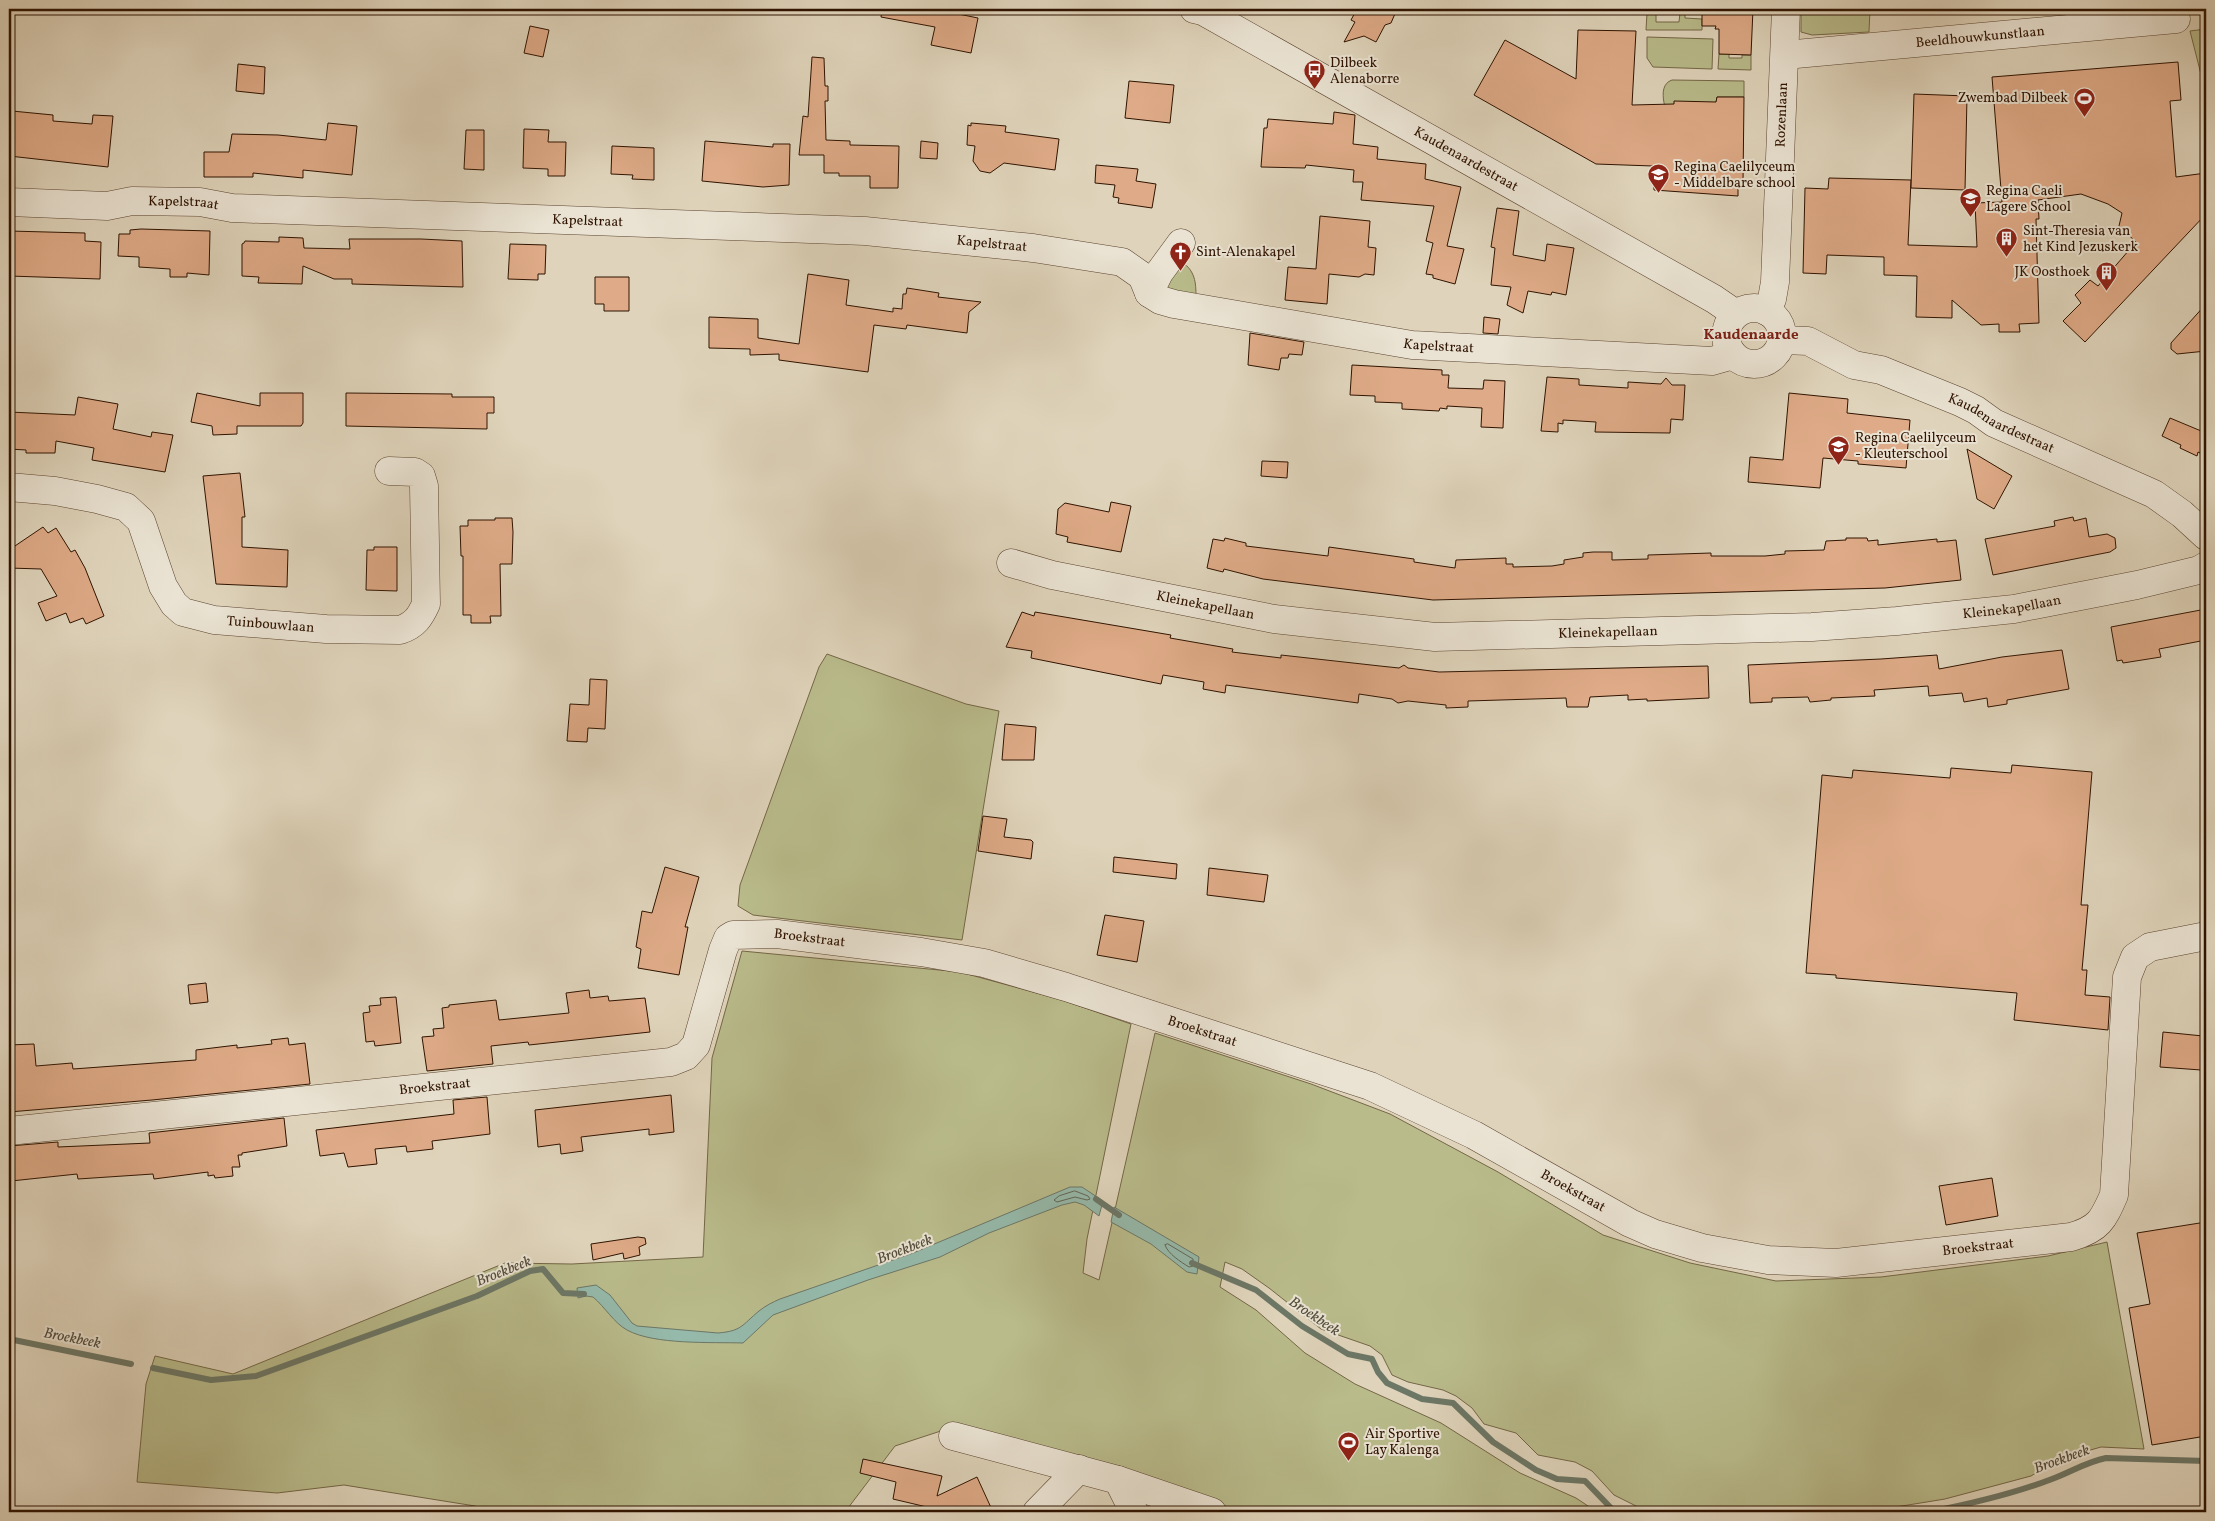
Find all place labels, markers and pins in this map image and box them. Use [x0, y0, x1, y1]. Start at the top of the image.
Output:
place label: Dilbeek Alenaborre [1330, 54, 1400, 89]
bus stop icon: Dilbeek Alenaborre [1302, 59, 1326, 90]
sports icon: Zwembad Dilbeek [2072, 86, 2096, 117]
place label: Zwembad Dilbeek [1958, 89, 2068, 108]
place label: Regina Caelilyceum - Middelbare school [1674, 158, 1795, 193]
school or university icon: Regina Caelilyceum - Middelbare school [1646, 163, 1670, 194]
place label: Regina Caeli Lagere School [1986, 182, 2071, 217]
school or university icon: Regina Caeli Lagere School [1958, 187, 1982, 218]
place label: Sint-Theresia van het Kind Jezuskerk [2023, 222, 2139, 257]
building icon: Sint-Theresia van het Kind Jezuskerk [1995, 227, 2019, 258]
church icon: Sint-Alenakapel [1168, 240, 1192, 271]
place label: Sint-Alenakapel [1196, 243, 1295, 262]
building icon: JK Oosthoek [2094, 260, 2118, 291]
place label: JK Oosthoek [2014, 263, 2090, 282]
place label: Regina Caelilyceum - Kleuterschool [1855, 429, 1976, 464]
school or university icon: Regina Caelilyceum - Kleuterschool [1827, 434, 1851, 465]
place label: Air Sportive Lay Kalenga [1365, 1425, 1440, 1460]
sports icon: Air Sportive Lay Kalenga [1337, 1430, 1361, 1461]

